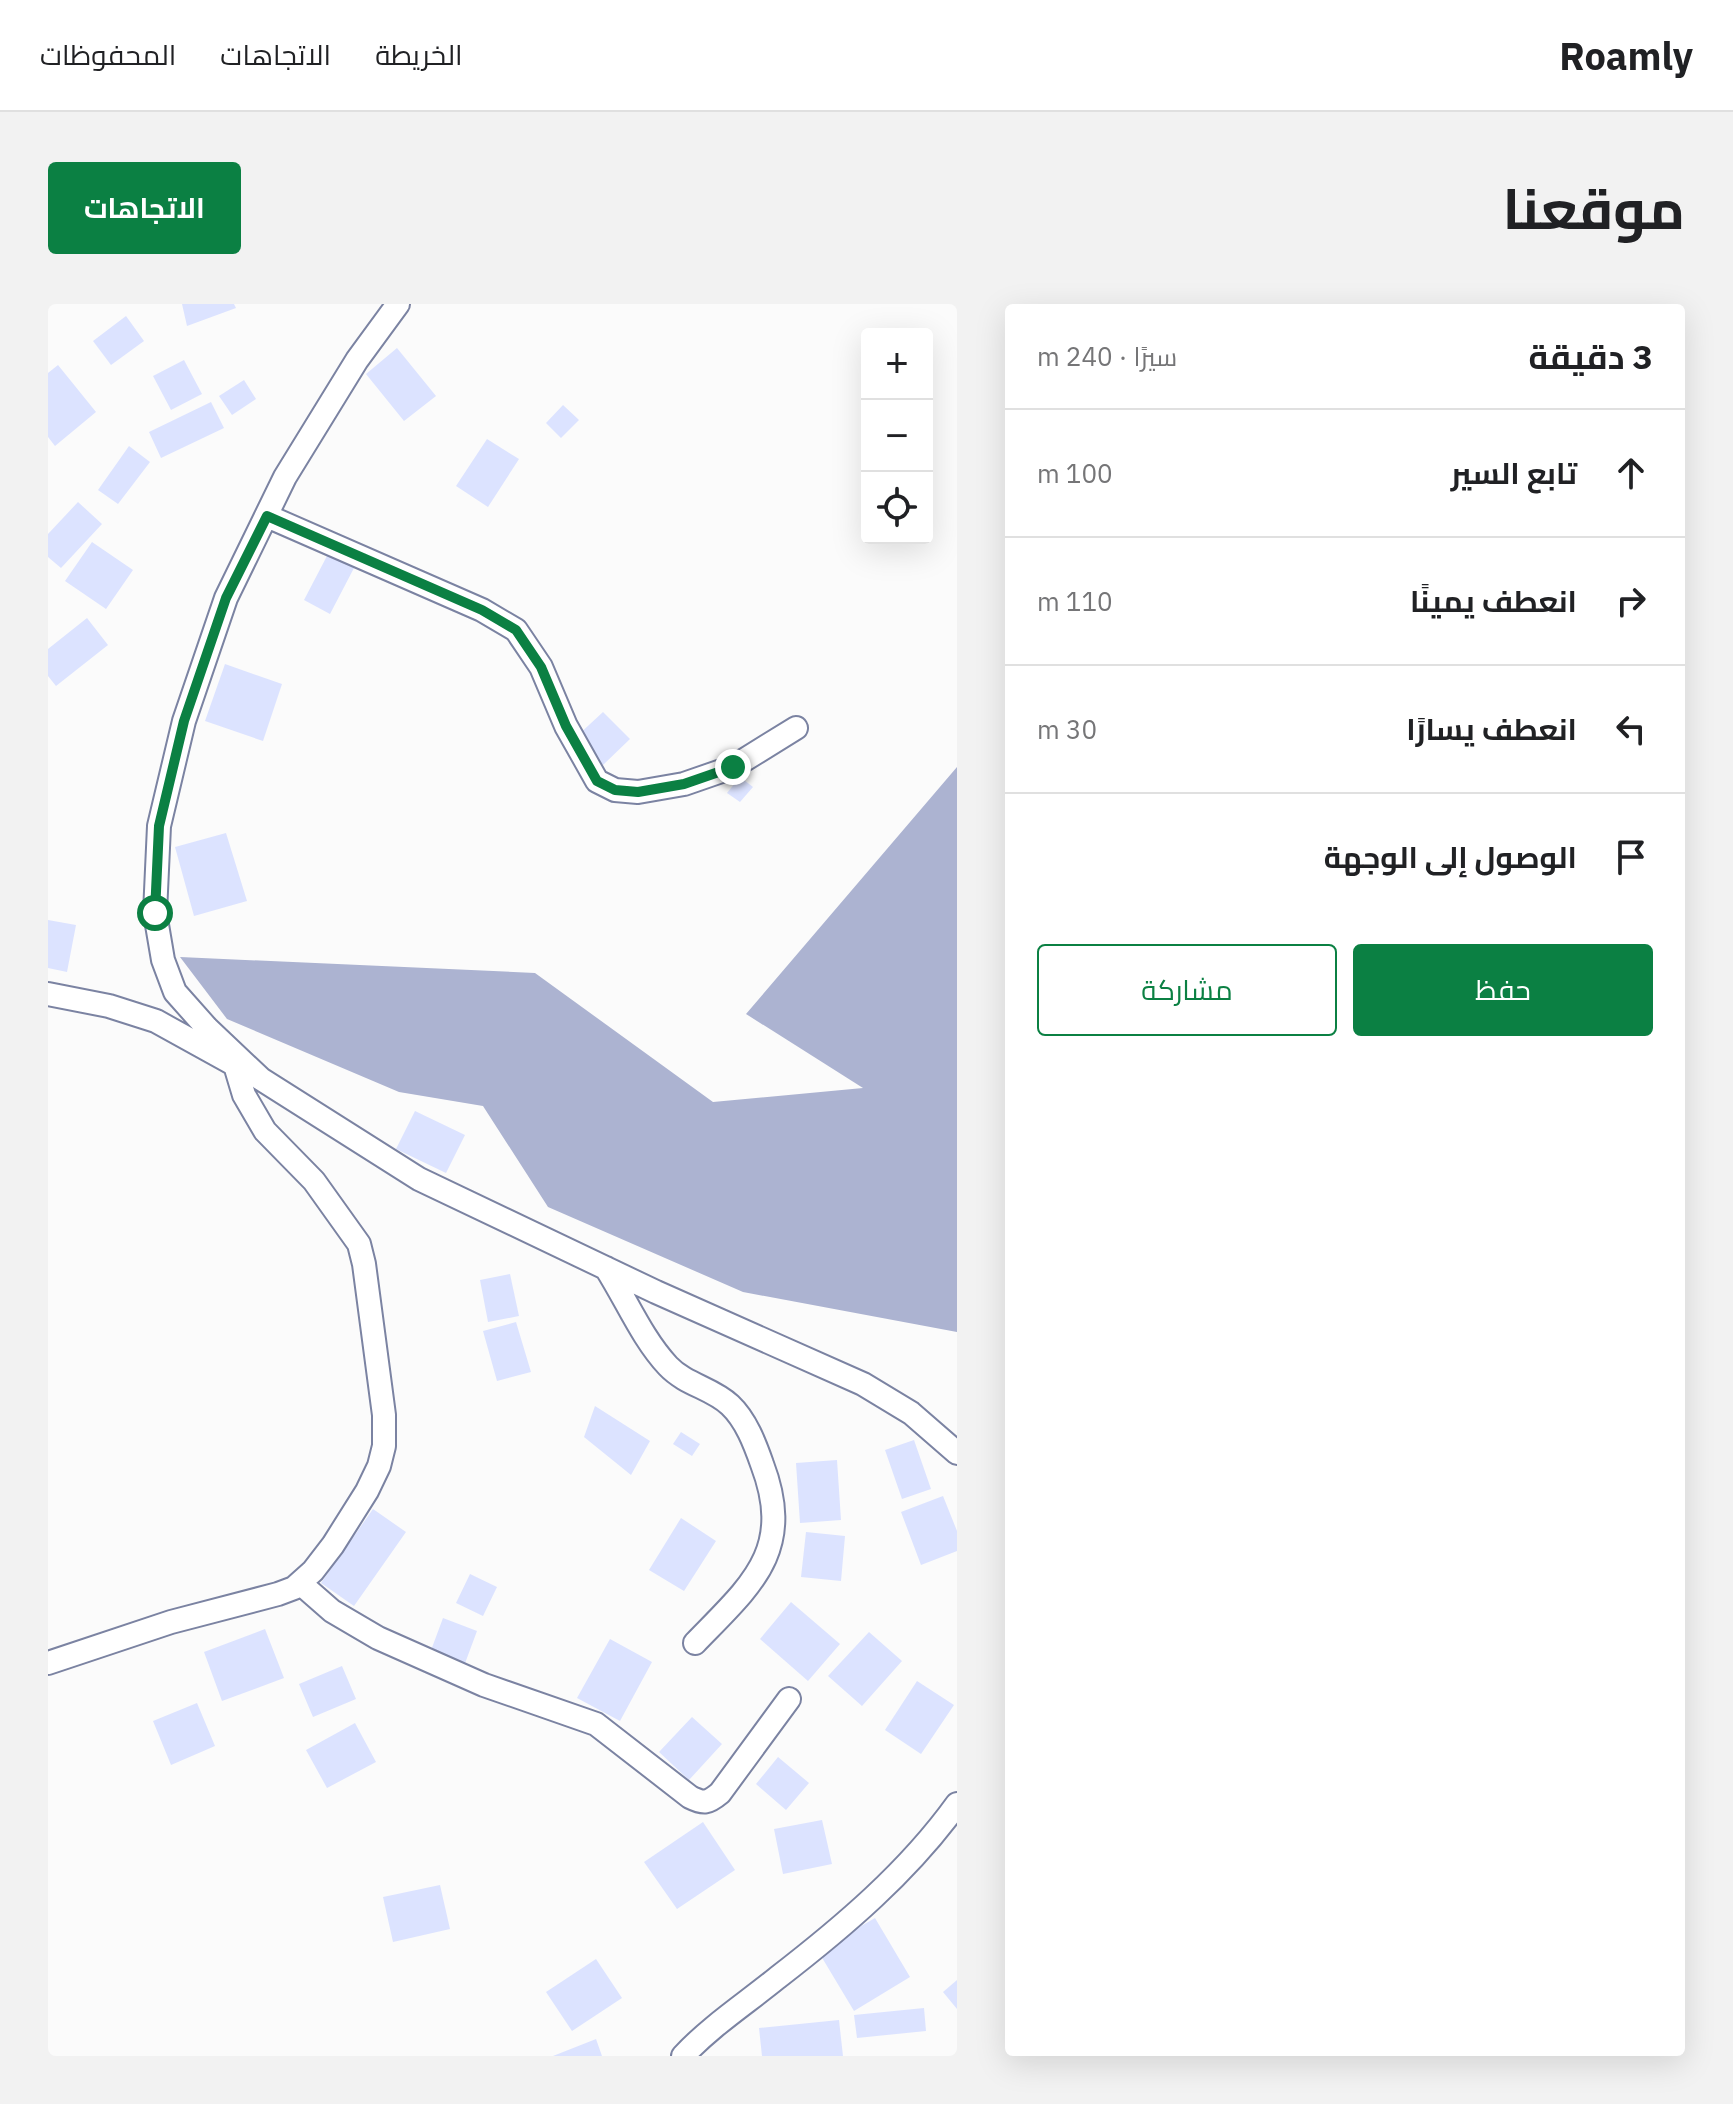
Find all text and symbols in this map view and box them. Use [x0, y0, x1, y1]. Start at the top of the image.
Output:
text: Roamly [1559, 31, 1693, 80]
text: المحفوظات [40, 36, 176, 73]
text: الاتجاهات [220, 36, 331, 73]
text: الخريطة [375, 36, 463, 73]
button: الاتجاهات [48, 162, 241, 254]
text: موقعنا [1502, 172, 1685, 244]
map controls [861, 328, 933, 544]
button: + [861, 328, 933, 400]
text: 3 دقيقة [1528, 334, 1653, 378]
text: سيرًا · 240 m [1037, 339, 1177, 373]
button: − [861, 400, 933, 472]
icon: ahead [1609, 451, 1653, 495]
text: تابع السير [1451, 453, 1577, 492]
text: 100 m [1037, 456, 1113, 490]
button: locate [861, 472, 933, 544]
icon: right [1609, 579, 1653, 623]
text: انعطف يمينًا [1410, 581, 1577, 620]
text: 110 m [1037, 584, 1113, 618]
icon: left [1609, 707, 1653, 751]
text: انعطف يسارًا [1406, 709, 1577, 748]
text: 30 m [1037, 712, 1097, 746]
route end [715, 749, 751, 785]
icon: arrive [1609, 835, 1653, 879]
text: الوصول إلى الوجهة [1324, 837, 1577, 876]
route start [137, 895, 173, 931]
button: مشاركة [1037, 944, 1337, 1036]
button: حفظ [1353, 944, 1653, 1036]

